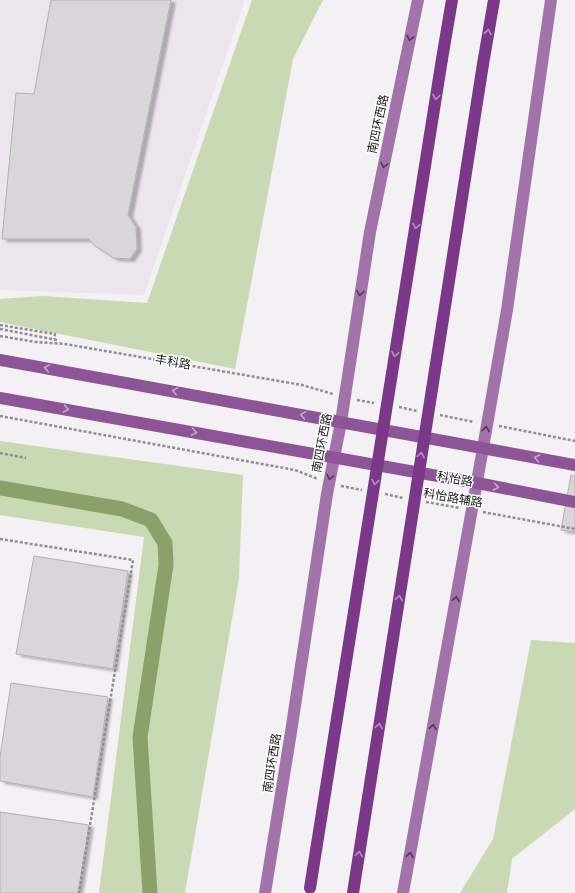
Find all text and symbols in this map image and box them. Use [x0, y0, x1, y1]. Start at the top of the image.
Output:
one-way arrow [483, 29, 492, 35]
one-way arrow [406, 35, 414, 41]
street label: 南四环西路 [365, 93, 391, 155]
one-way arrow [432, 94, 441, 100]
one-way arrow [380, 162, 388, 169]
one-way arrow [412, 223, 421, 229]
one-way arrow [356, 290, 365, 296]
one-way arrow [391, 351, 400, 357]
street label: 丰科路 [154, 352, 192, 372]
one-way arrow [44, 364, 50, 373]
one-way arrow [172, 388, 178, 396]
one-way arrow [63, 405, 69, 413]
one-way arrow [299, 411, 306, 420]
street label: 南四环西路 [309, 412, 335, 474]
one-way arrow [482, 426, 490, 432]
one-way arrow [191, 428, 197, 436]
one-way arrow [416, 452, 425, 458]
one-way arrow [534, 454, 540, 463]
street label: 科怡路 [436, 469, 474, 489]
one-way arrow [327, 474, 335, 480]
one-way arrow [371, 479, 380, 485]
one-way arrow [493, 482, 500, 491]
street label: 科怡路辅路 [422, 486, 484, 510]
one-way arrow [394, 595, 403, 601]
one-way arrow [451, 596, 460, 602]
one-way arrow [374, 723, 383, 729]
one-way arrow [429, 724, 437, 730]
street label: 南四环西路 [260, 732, 284, 794]
one-way arrow [354, 851, 363, 858]
one-way arrow [406, 852, 414, 858]

